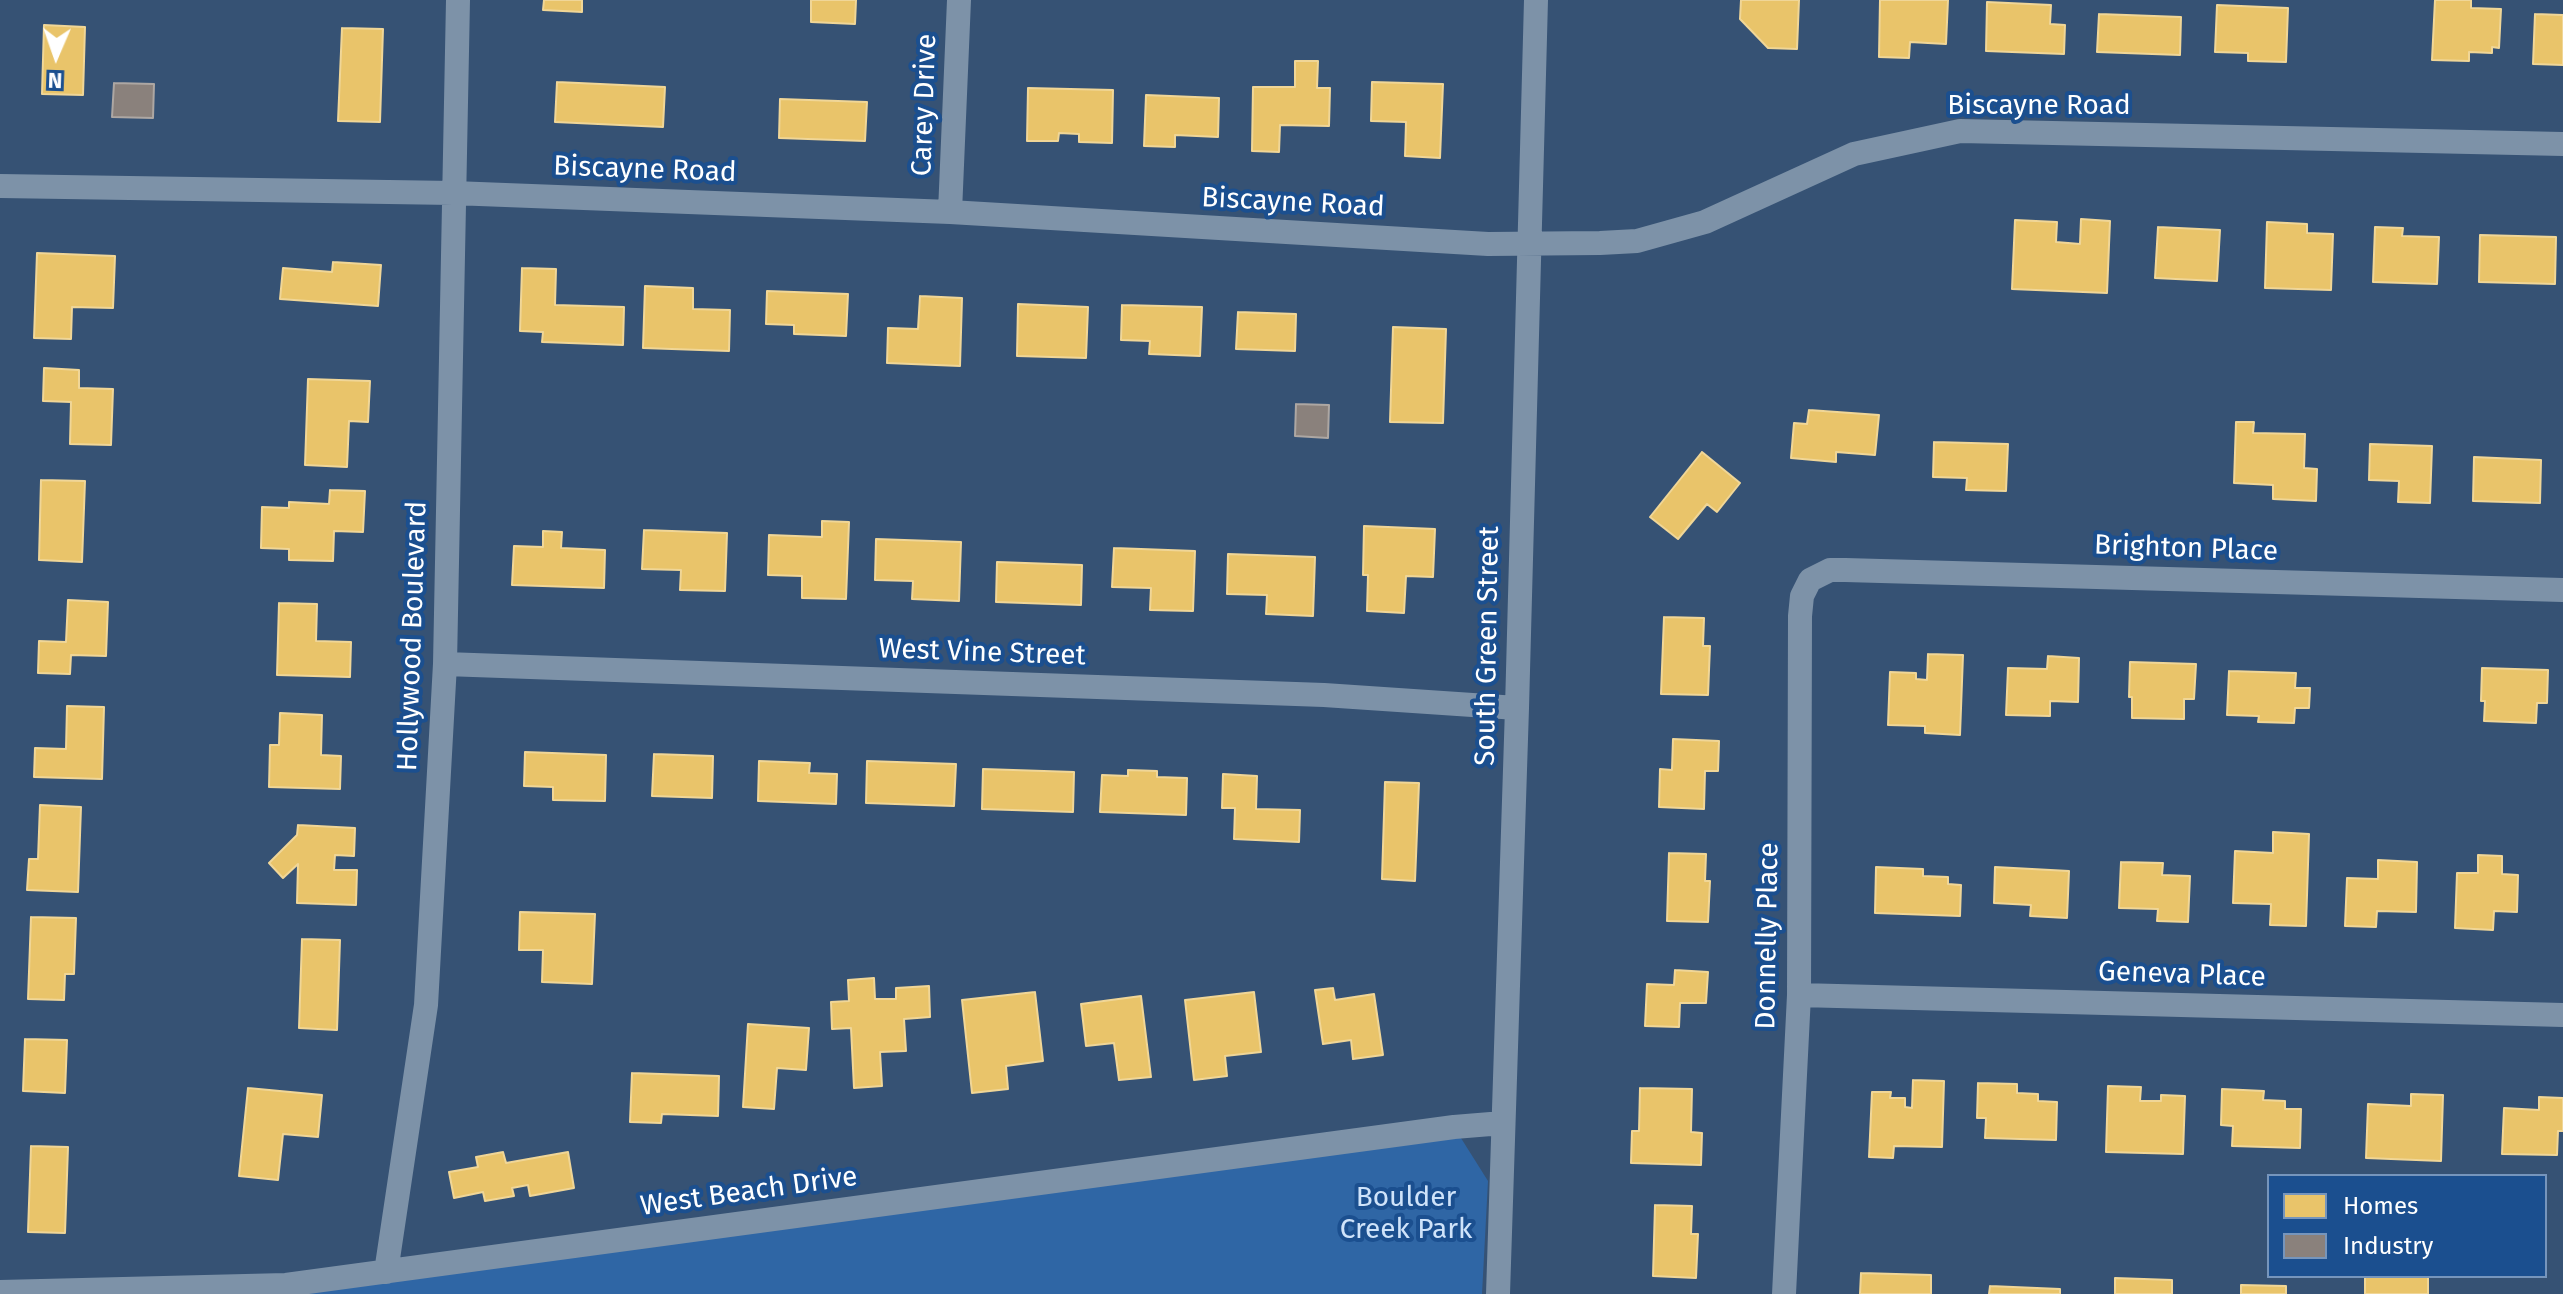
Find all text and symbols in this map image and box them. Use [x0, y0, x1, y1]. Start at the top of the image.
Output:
north arrow [16, 16, 96, 96]
street label: Carey Drive [906, 33, 944, 177]
text: N [47, 67, 63, 94]
street label: Biscayne Road [1947, 89, 2131, 123]
street label: Biscayne Road [553, 150, 737, 190]
street label: Biscayne Road [1201, 181, 1385, 225]
street label: Hollywood Boulevard [391, 500, 435, 772]
street label: South Green Street [1469, 526, 1507, 766]
street label: Brighton Place [2094, 529, 2278, 569]
street label: West Vine Street [878, 633, 1086, 673]
street label: Donnelly Place [1750, 842, 1786, 1030]
street label: Geneva Place [2098, 955, 2266, 995]
street label: West Beach Drive [638, 1160, 860, 1224]
legend [2267, 1174, 2547, 1278]
park label: Boulder Creek Park [1340, 1181, 1472, 1247]
text: Homes [2343, 1192, 2418, 1220]
text: Industry [2343, 1232, 2433, 1260]

